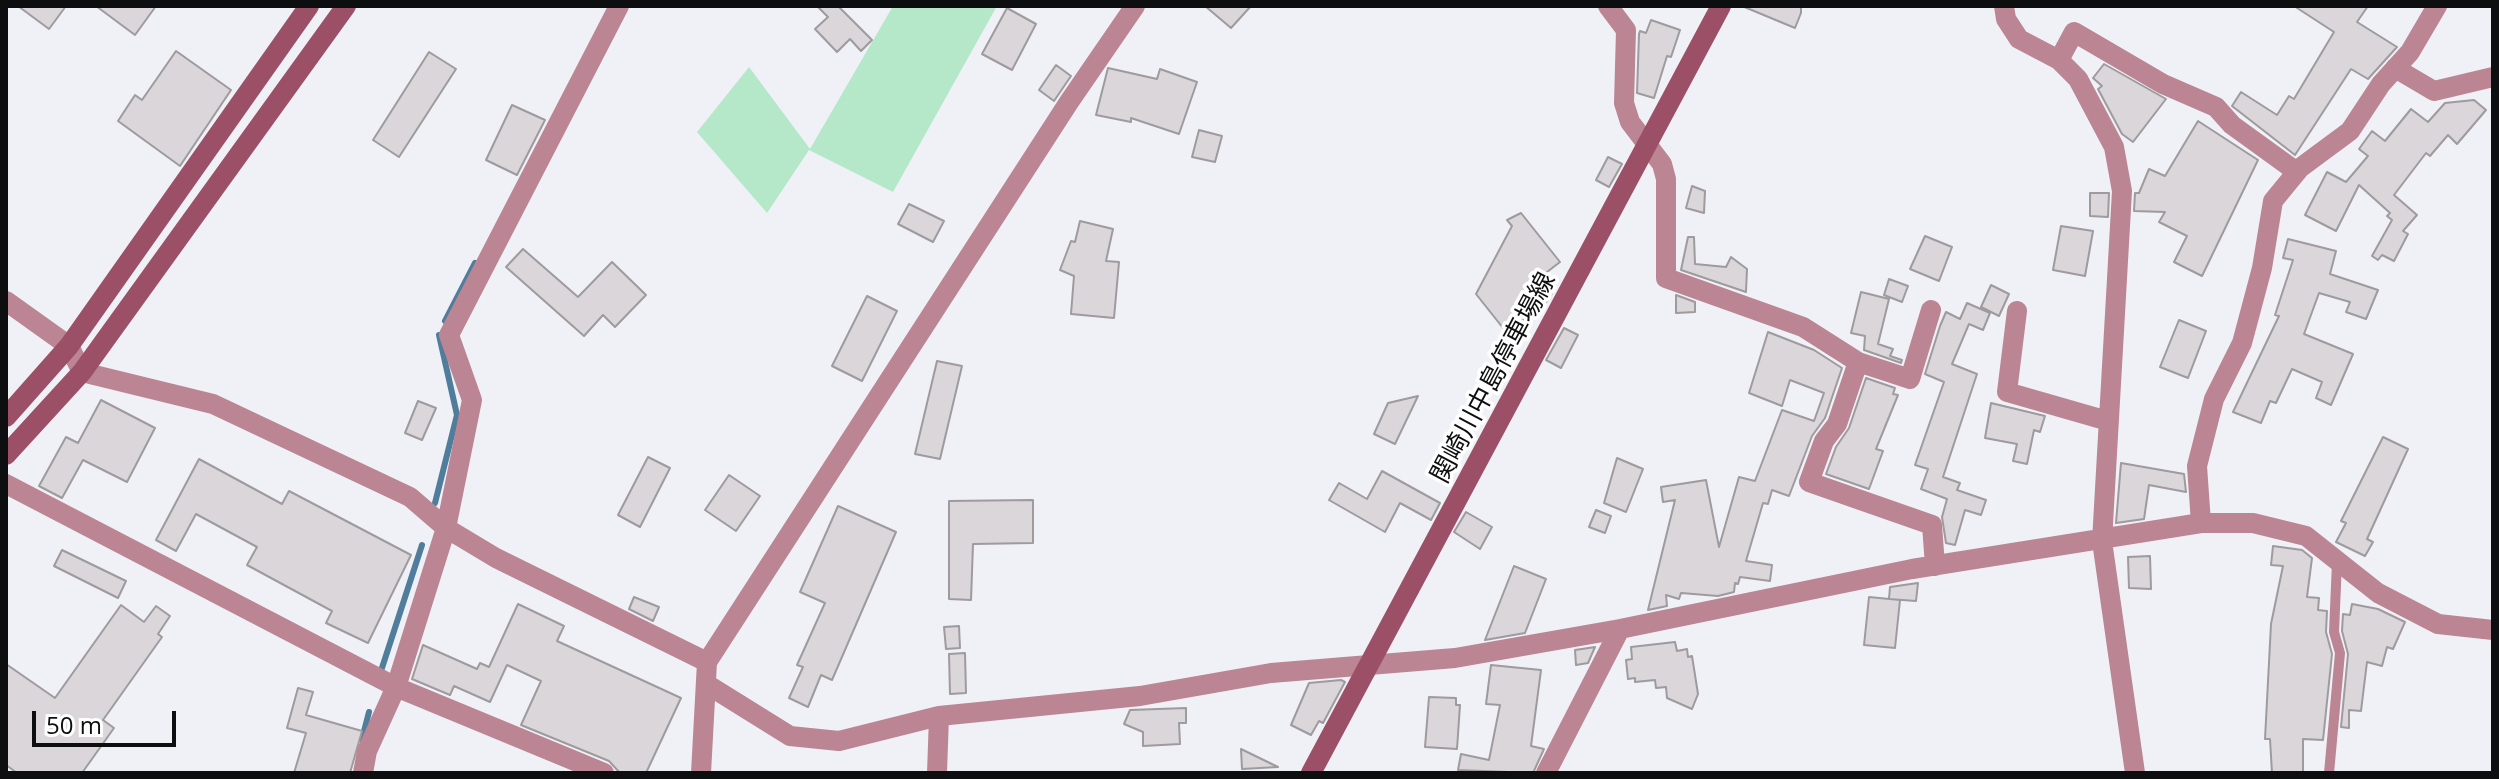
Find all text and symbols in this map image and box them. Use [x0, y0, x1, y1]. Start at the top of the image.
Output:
street label: 関崎川中島停車場線 [1425, 267, 1563, 489]
scale bar [36, 695, 180, 745]
text: 50 m [46, 708, 102, 741]

